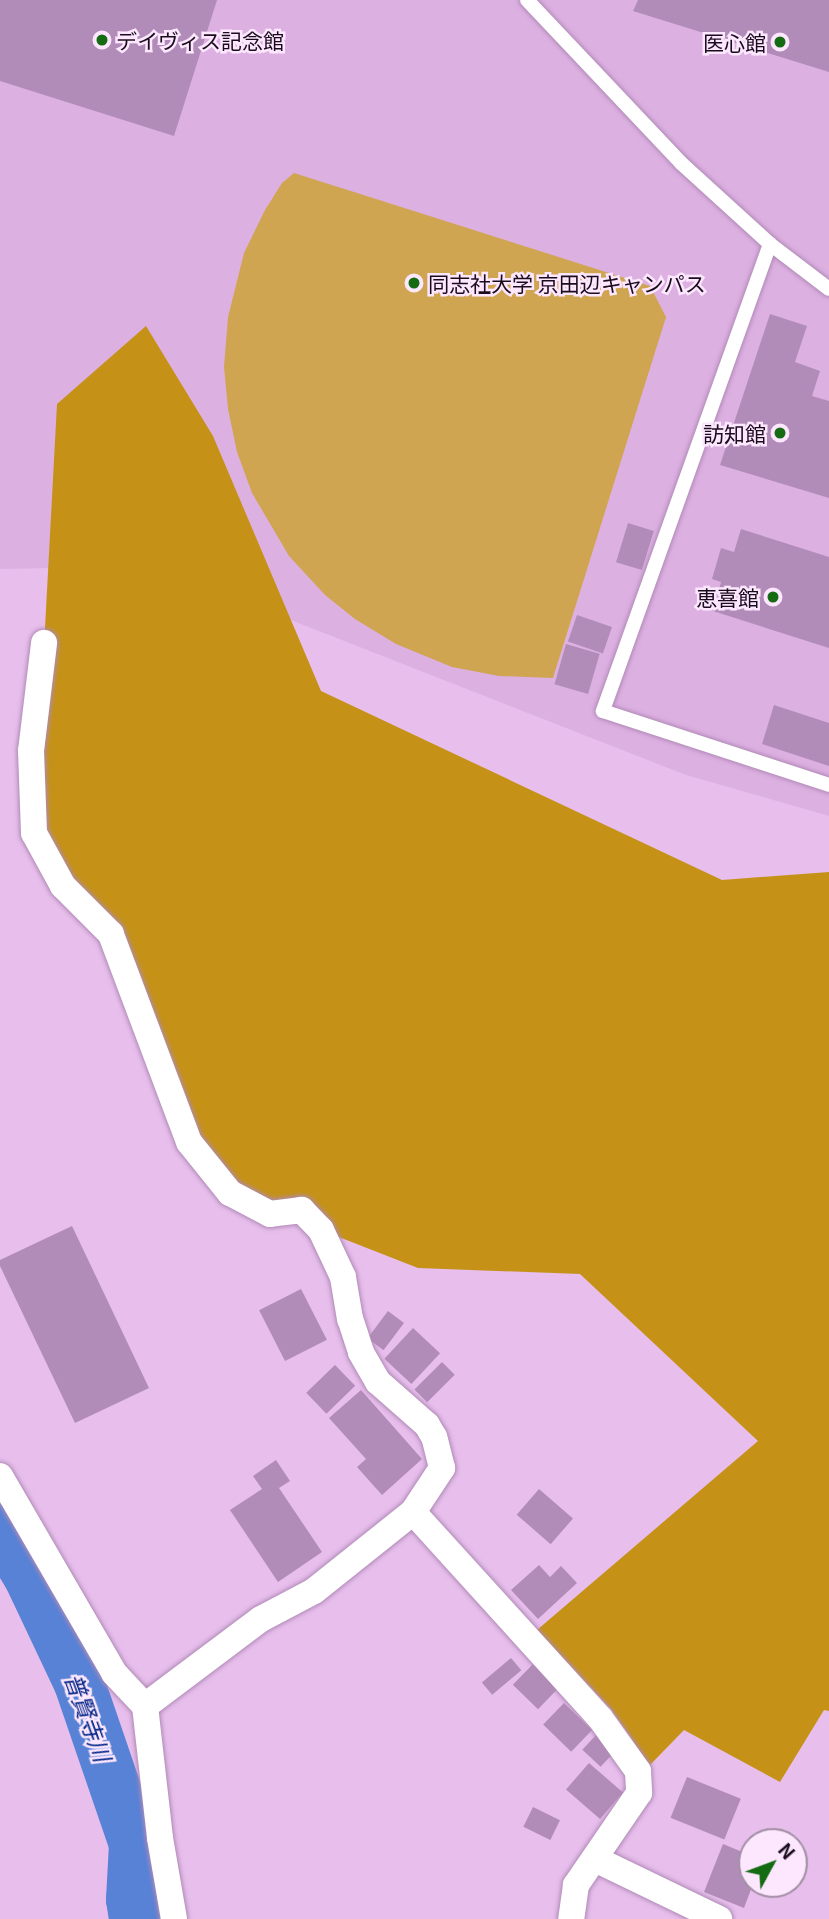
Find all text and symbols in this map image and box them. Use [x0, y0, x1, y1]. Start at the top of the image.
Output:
place label: デイヴィス記念館 [116, 27, 284, 53]
place label: 医心館 [703, 29, 766, 55]
marker: デイヴィス記念館 [94, 32, 110, 48]
marker: 医心館 [772, 34, 788, 50]
place label: 同志社大学 京田辺キャンパス [428, 270, 706, 296]
marker: 同志社大学 京田辺キャンパス [406, 275, 422, 291]
place label: 訪知館 [703, 420, 766, 446]
marker: 訪知館 [772, 425, 788, 441]
place label: 恵喜館 [696, 584, 759, 610]
marker: 恵喜館 [765, 589, 781, 605]
water label: 普賢寺川 [60, 1669, 118, 1765]
north arrow [738, 1828, 808, 1898]
text: N [773, 1836, 803, 1864]

